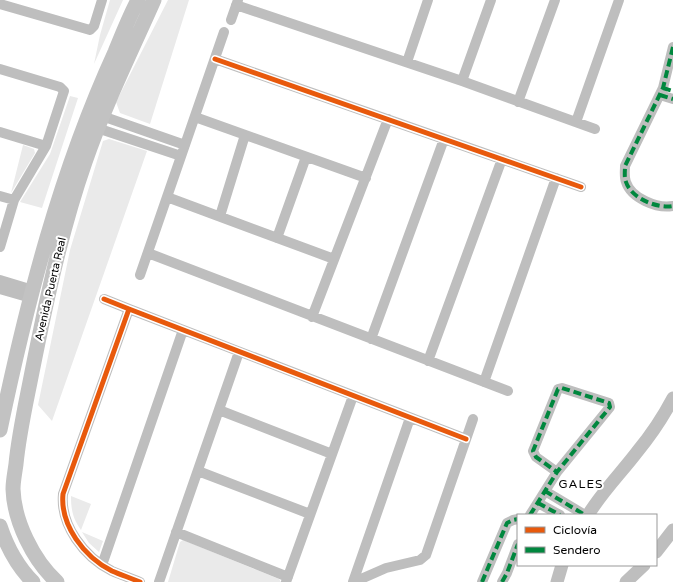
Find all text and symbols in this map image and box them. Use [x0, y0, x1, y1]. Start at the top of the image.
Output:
street label: Avenida Puerta Real [32, 236, 69, 342]
district label: GALES [559, 477, 604, 491]
legend [517, 514, 657, 566]
text: Ciclovía [553, 523, 597, 537]
text: Sendero [553, 543, 601, 557]

